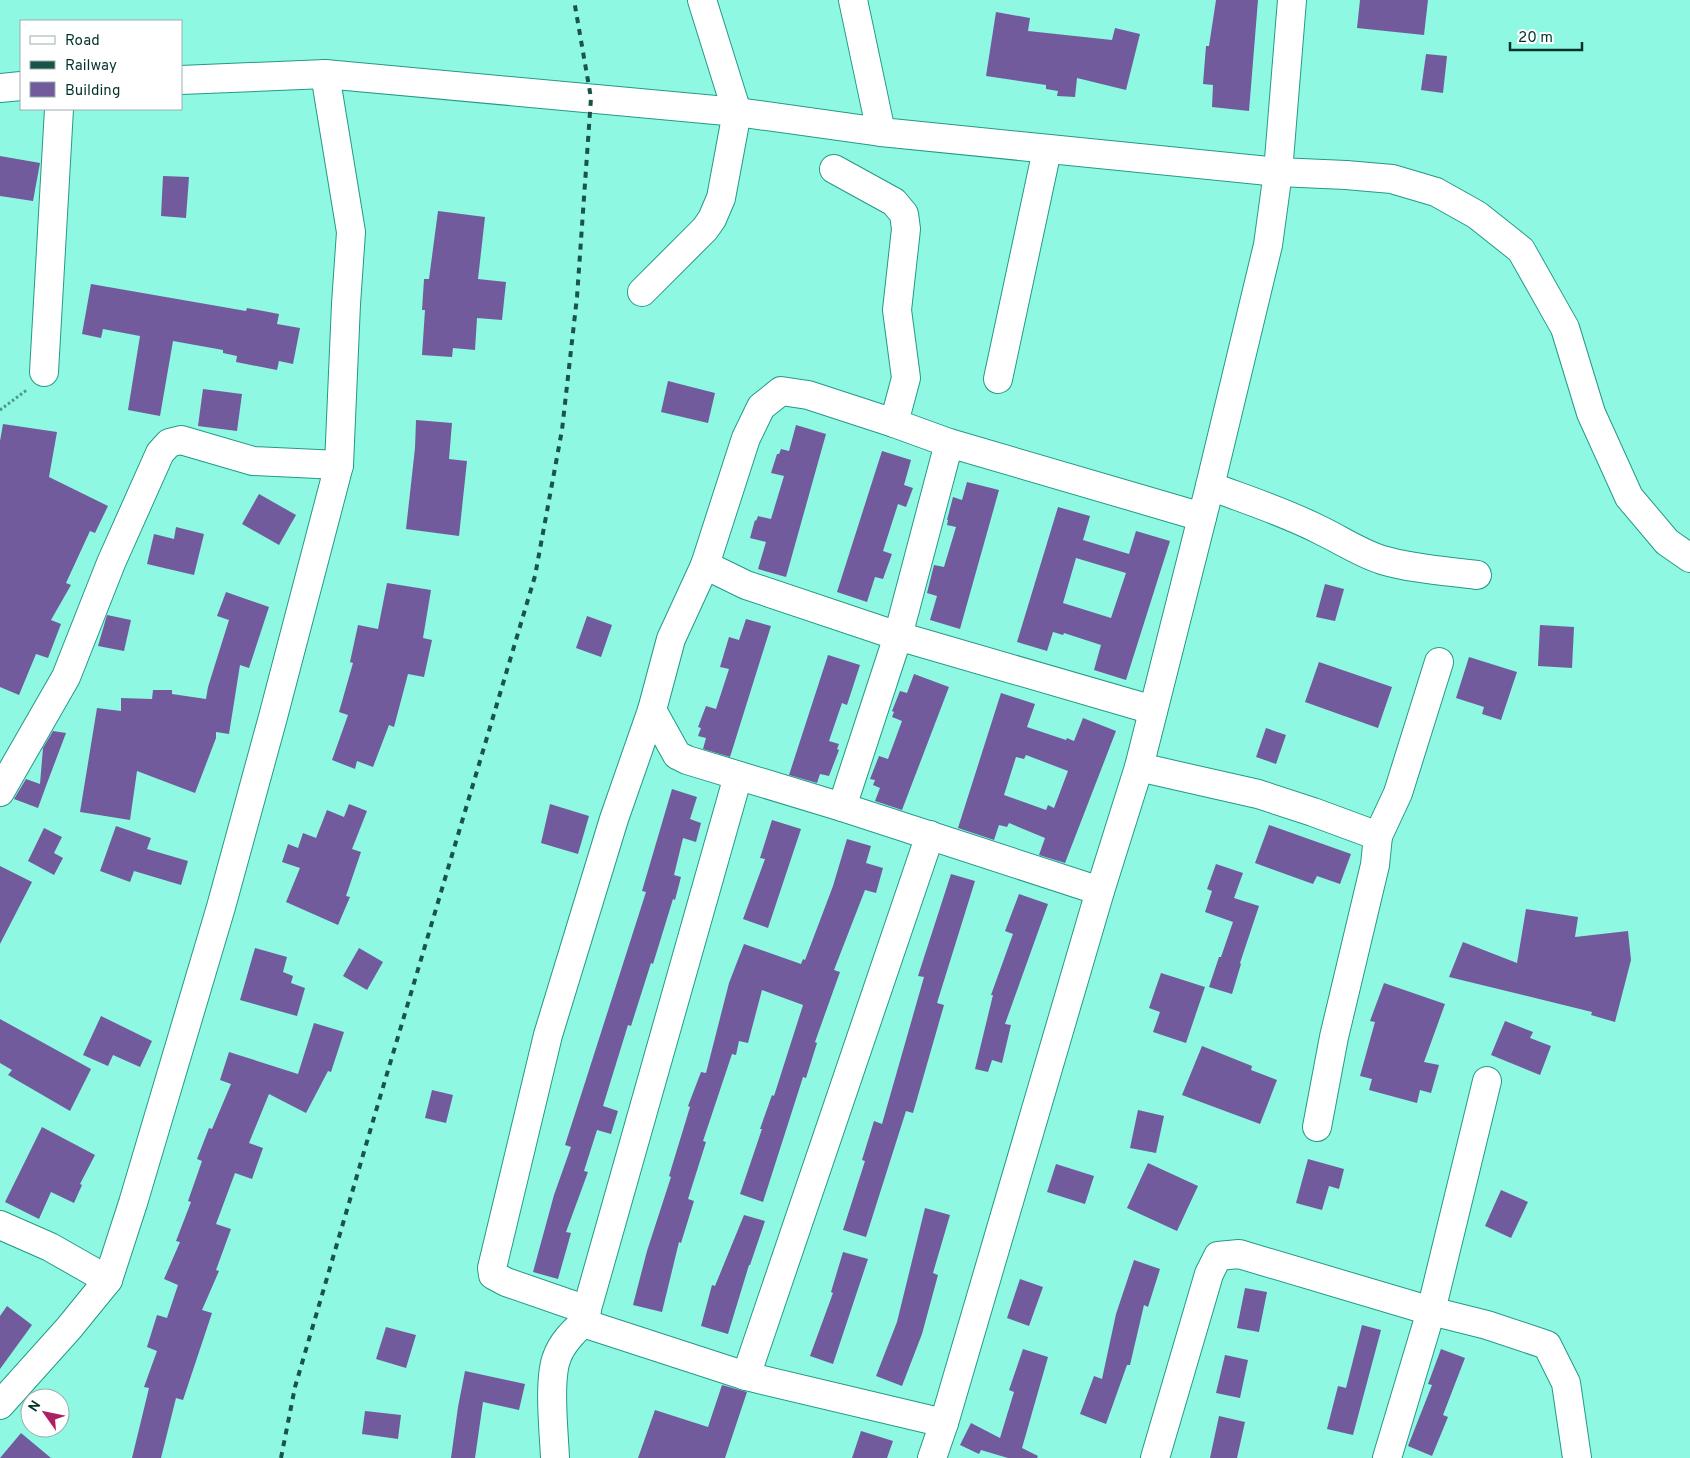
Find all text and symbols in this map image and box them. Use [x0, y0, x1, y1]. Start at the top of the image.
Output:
legend [20, 20, 182, 110]
scale bar [1510, 20, 1582, 52]
text: 20 m [1518, 29, 1553, 48]
text: Road [65, 32, 100, 51]
text: Railway [65, 57, 117, 76]
text: Building [65, 82, 120, 101]
north arrow [20, 1388, 70, 1438]
text: N [25, 1398, 45, 1416]

